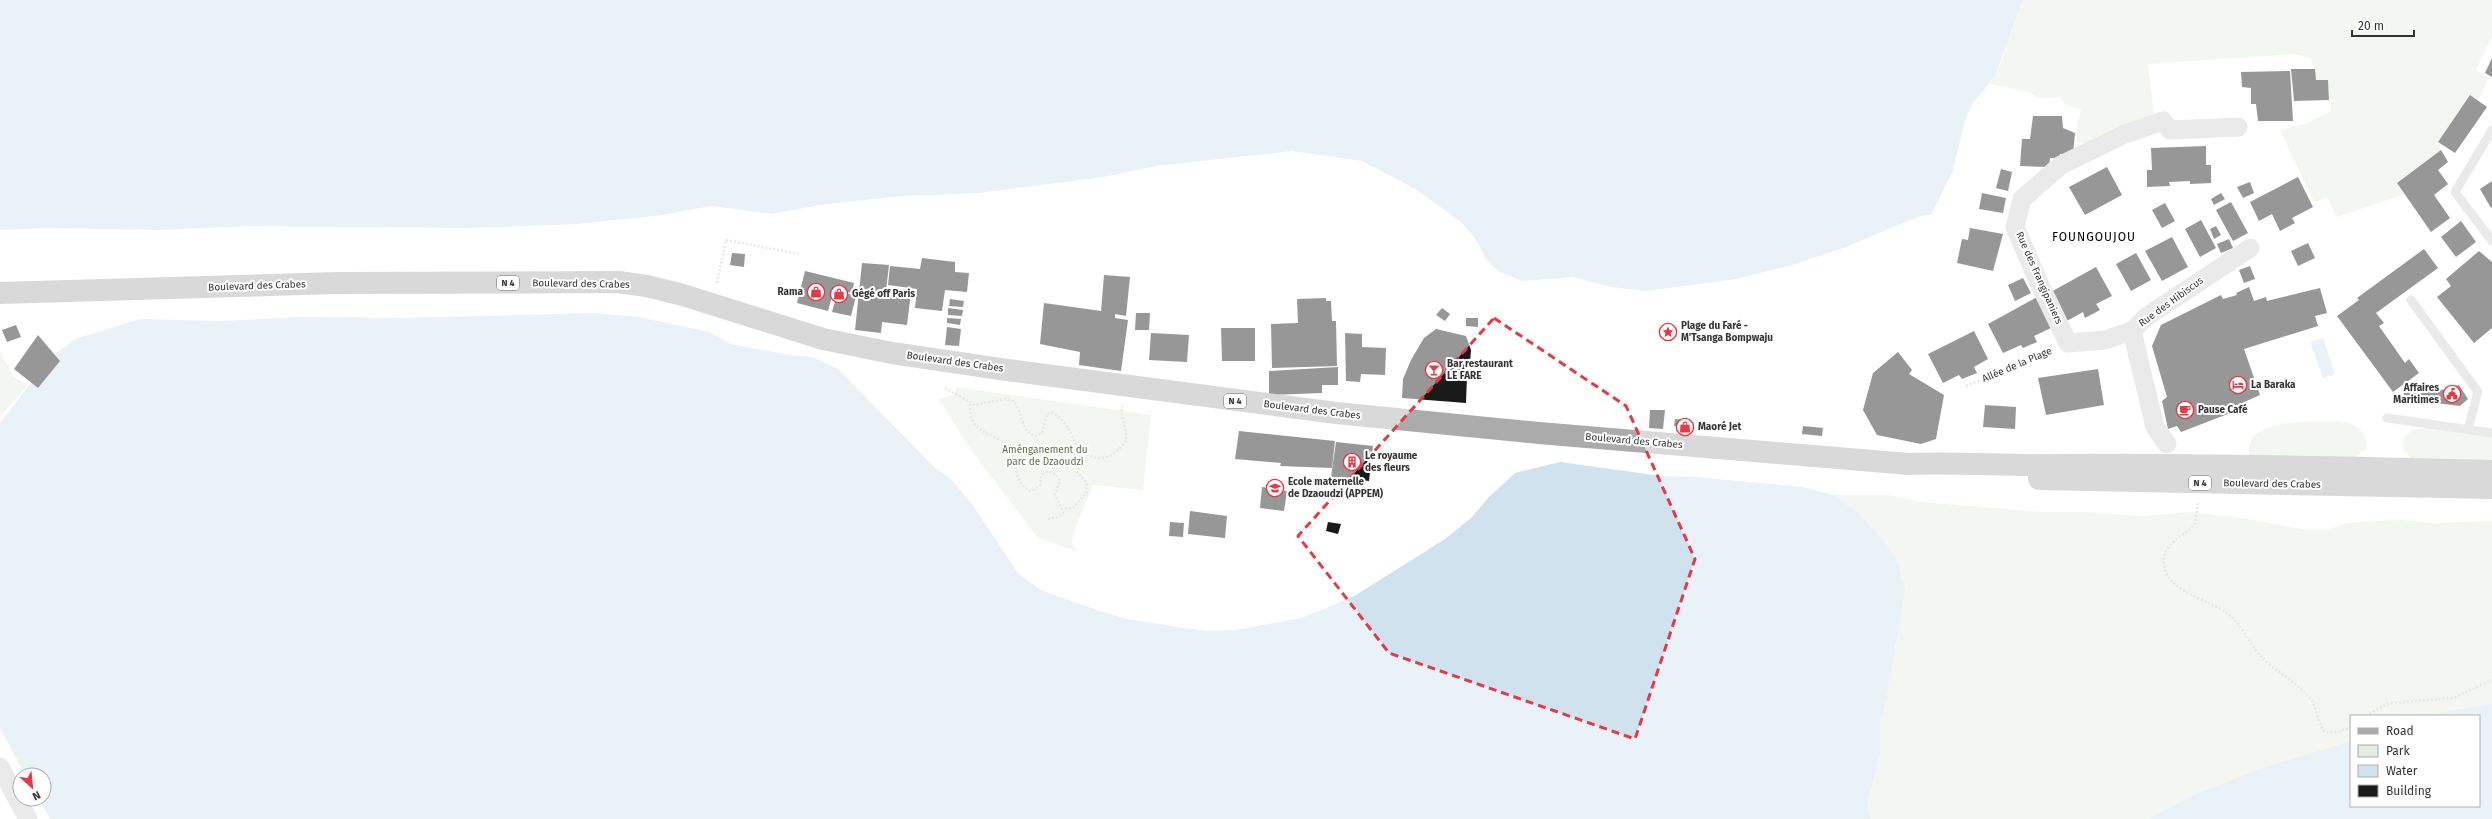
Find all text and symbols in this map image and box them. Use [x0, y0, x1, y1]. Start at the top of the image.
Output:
scale bar [2352, 12, 2414, 38]
text: 20 m [2358, 19, 2384, 33]
street label: Rue des Frangipaniers [2013, 230, 2065, 326]
district label: FOUNGOUJOU [2052, 230, 2136, 244]
street label: Rue des Hibiscus [2136, 274, 2206, 329]
road number: N 4 [497, 276, 519, 290]
street label: Boulevard des Crabes [532, 277, 630, 291]
street label: Boulevard des Crabes [208, 278, 306, 294]
shop icon: Rama [806, 282, 826, 302]
shop icon: Gégé off Paris [829, 284, 849, 304]
place label: Rama [778, 286, 804, 298]
place label: Gégé off Paris [852, 287, 915, 300]
place label: Plage du Faré - M'Tsanga Bompwaju [1681, 319, 1773, 344]
place icon: Plage du Faré - M'Tsanga Bompwaju [1658, 322, 1678, 342]
street label: Allée de la Plage [1980, 345, 2054, 385]
street label: Boulevard des Crabes [906, 349, 1004, 375]
place label: Bar restaurant LE FARE [1447, 358, 1513, 382]
bar icon: Bar restaurant LE FARE [1424, 360, 1444, 380]
hotel icon: La Baraka [2228, 375, 2248, 395]
place label: La Baraka [2251, 379, 2296, 391]
place label: Affaires Maritimes [2393, 382, 2439, 406]
public building icon: Affaires Maritimes [2442, 384, 2462, 404]
road number: N 4 [1224, 394, 1246, 408]
street label: Boulevard des Crabes [1263, 398, 1362, 422]
cafe icon: Pause Café [2175, 400, 2195, 420]
place label: Pause Café [2198, 403, 2248, 416]
shop icon: Maoré Jet [1675, 417, 1695, 437]
place label: Maoré Jet [1698, 420, 1741, 433]
street label: Boulevard des Crabes [1585, 431, 1683, 451]
park label: Aménganement du parc de Dzaoudzi [1002, 444, 1088, 468]
place label: Le royaume des fleurs [1365, 450, 1418, 474]
building icon: Le royaume des fleurs [1342, 452, 1362, 472]
place label: Ecole maternelle de Dzaoudzi (APPEM) [1288, 476, 1384, 500]
road number: N 4 [2189, 476, 2211, 490]
street label: Boulevard des Crabes [2223, 477, 2321, 491]
school or university icon: Ecole maternelle de Dzaoudzi (APPEM) [1265, 478, 1285, 498]
legend [2350, 715, 2480, 807]
text: Road [2386, 724, 2414, 738]
text: Park [2386, 744, 2410, 758]
text: Water [2386, 764, 2418, 778]
north arrow [12, 767, 52, 807]
text: Building [2386, 784, 2432, 798]
text: N [30, 788, 43, 803]

